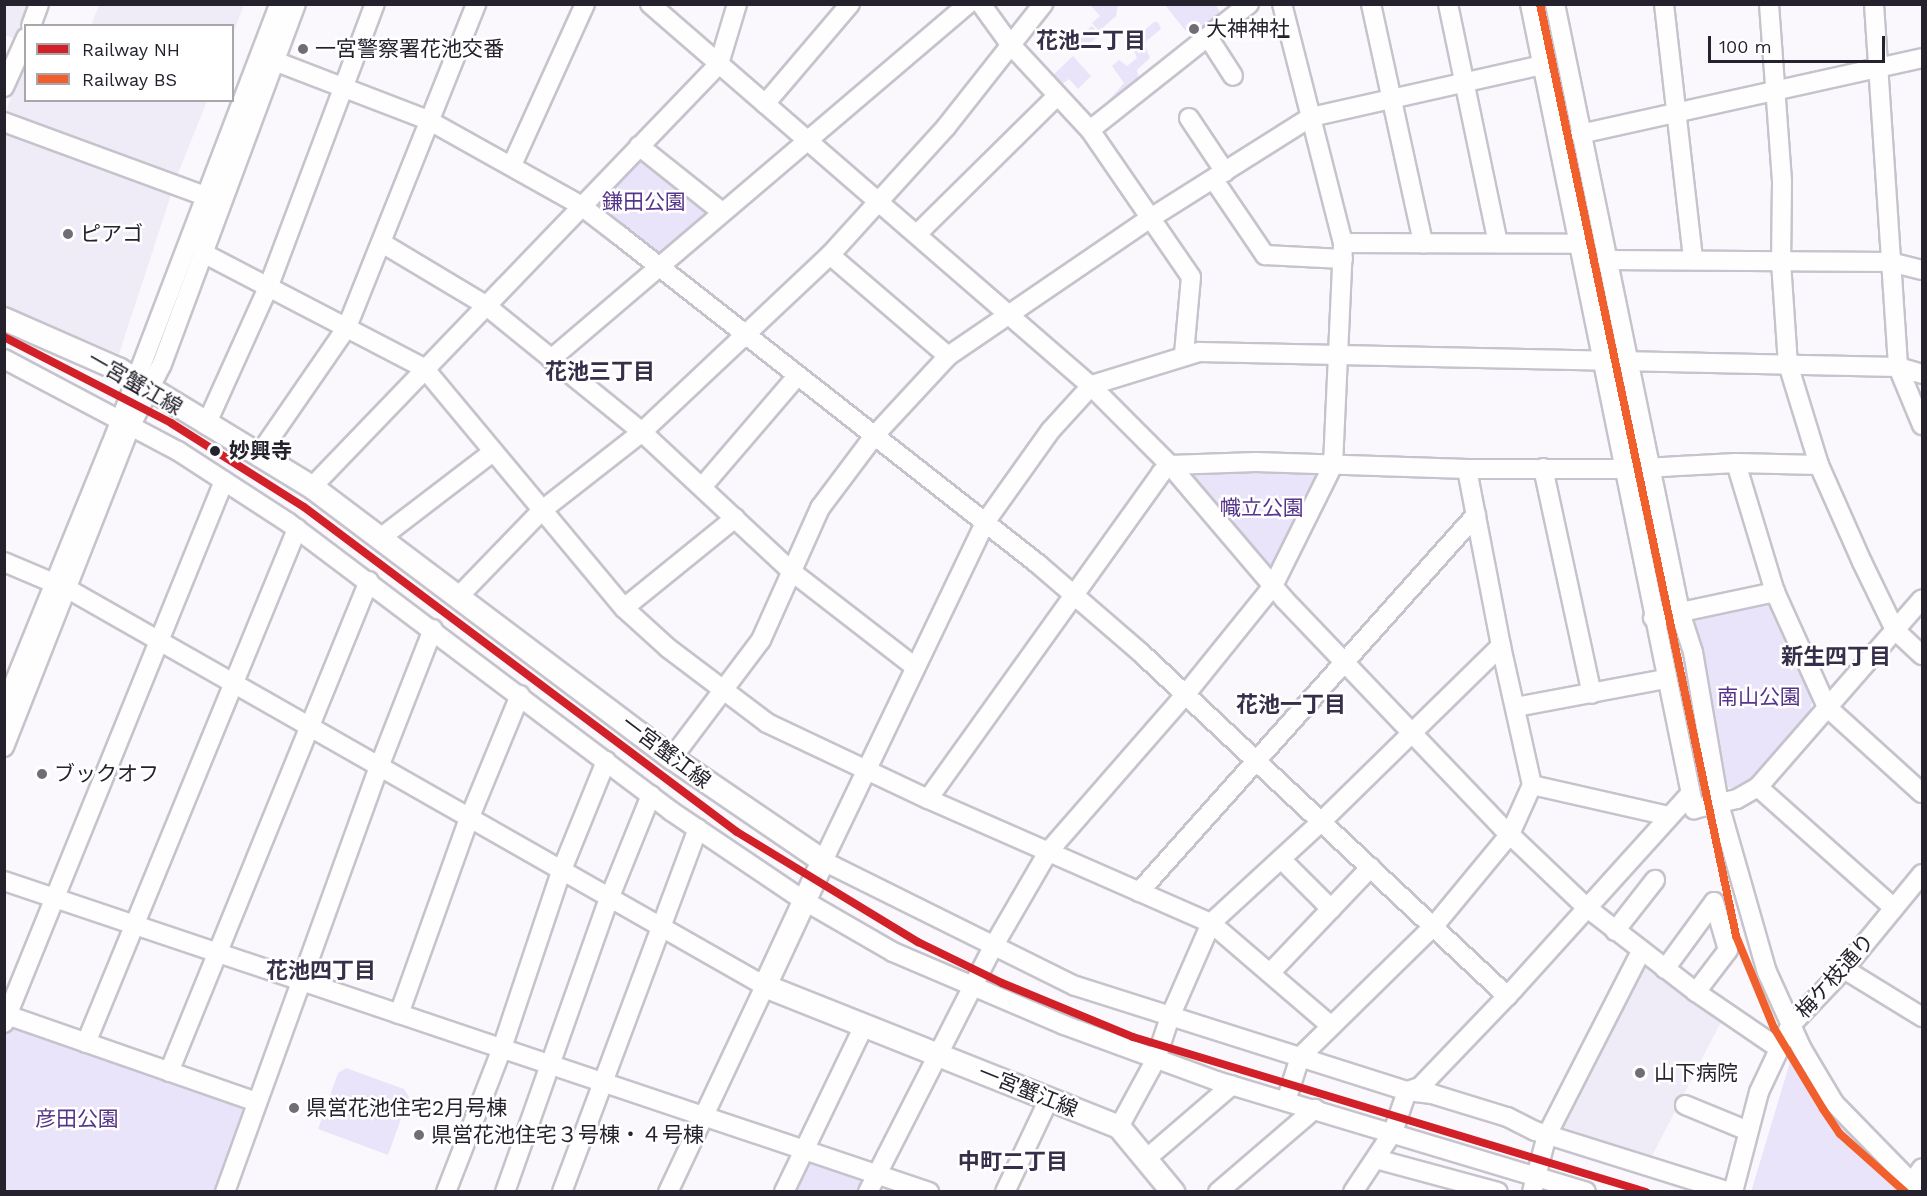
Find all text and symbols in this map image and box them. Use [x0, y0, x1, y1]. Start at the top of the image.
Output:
place label: 大神神社 [1206, 16, 1290, 42]
marker: 大神神社 [1187, 22, 1201, 36]
legend [24, 24, 234, 102]
scale bar [1711, 24, 1888, 62]
district label: 花池二丁目 [1036, 28, 1146, 54]
place label: 一宮警察署花池交番 [315, 36, 504, 62]
text: 100 m [1719, 36, 1772, 57]
text: Railway NH [82, 39, 180, 60]
marker: 一宮警察署花池交番 [296, 42, 310, 56]
text: Railway BS [82, 69, 177, 90]
park label: 鎌田公園 [602, 189, 686, 215]
place label: ピアゴ [80, 221, 143, 247]
marker: ピアゴ [61, 227, 75, 241]
street label: 一宮蟹江線 [83, 346, 187, 420]
district label: 花池三丁目 [545, 359, 655, 385]
place label: 妙興寺 [229, 438, 292, 464]
marker: 妙興寺 [206, 442, 224, 460]
park label: 幟立公園 [1220, 495, 1304, 521]
district label: 新生四丁目 [1781, 644, 1891, 670]
park label: 南山公園 [1717, 684, 1801, 710]
district label: 花池一丁目 [1236, 692, 1346, 718]
street label: 一宮蟹江線 [616, 710, 716, 794]
place label: ブックオフ [54, 761, 159, 787]
marker: ブックオフ [35, 767, 49, 781]
street label: 梅ケ枝通り [1791, 929, 1879, 1023]
district label: 花池四丁目 [266, 958, 376, 984]
street label: 一宮蟹江線 [975, 1060, 1081, 1122]
place label: 山下病院 [1654, 1060, 1738, 1086]
marker: 山下病院 [1631, 1064, 1649, 1082]
place label: 県営花池住宅2月号棟 [306, 1095, 507, 1121]
marker: 県営花池住宅2月号棟 [287, 1101, 301, 1115]
park label: 彦田公園 [35, 1106, 119, 1132]
place label: 県営花池住宅３号棟・４号棟 [431, 1122, 704, 1148]
marker: 県営花池住宅３号棟・４号棟 [412, 1128, 426, 1142]
district label: 中町二丁目 [958, 1149, 1068, 1175]

